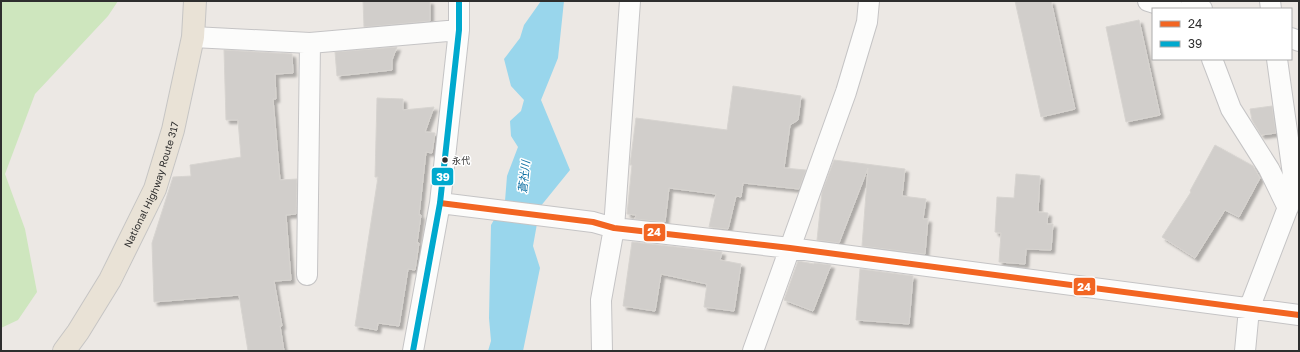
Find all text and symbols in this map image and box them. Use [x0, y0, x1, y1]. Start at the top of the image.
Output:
legend [1152, 8, 1292, 60]
text: 24 [1188, 16, 1202, 31]
text: 39 [1188, 36, 1202, 51]
street label: National Highway Route 317 [121, 121, 181, 249]
marker: 永代 [440, 155, 450, 165]
place label: 永代 [452, 155, 470, 166]
water label: 蒼社川 [515, 159, 532, 194]
line badge: 39 [431, 167, 454, 186]
text: 39 [436, 170, 450, 183]
line badge: 24 [643, 223, 666, 242]
text: 24 [647, 225, 661, 238]
line badge: 24 [1073, 277, 1096, 296]
text: 24 [1077, 280, 1091, 293]

